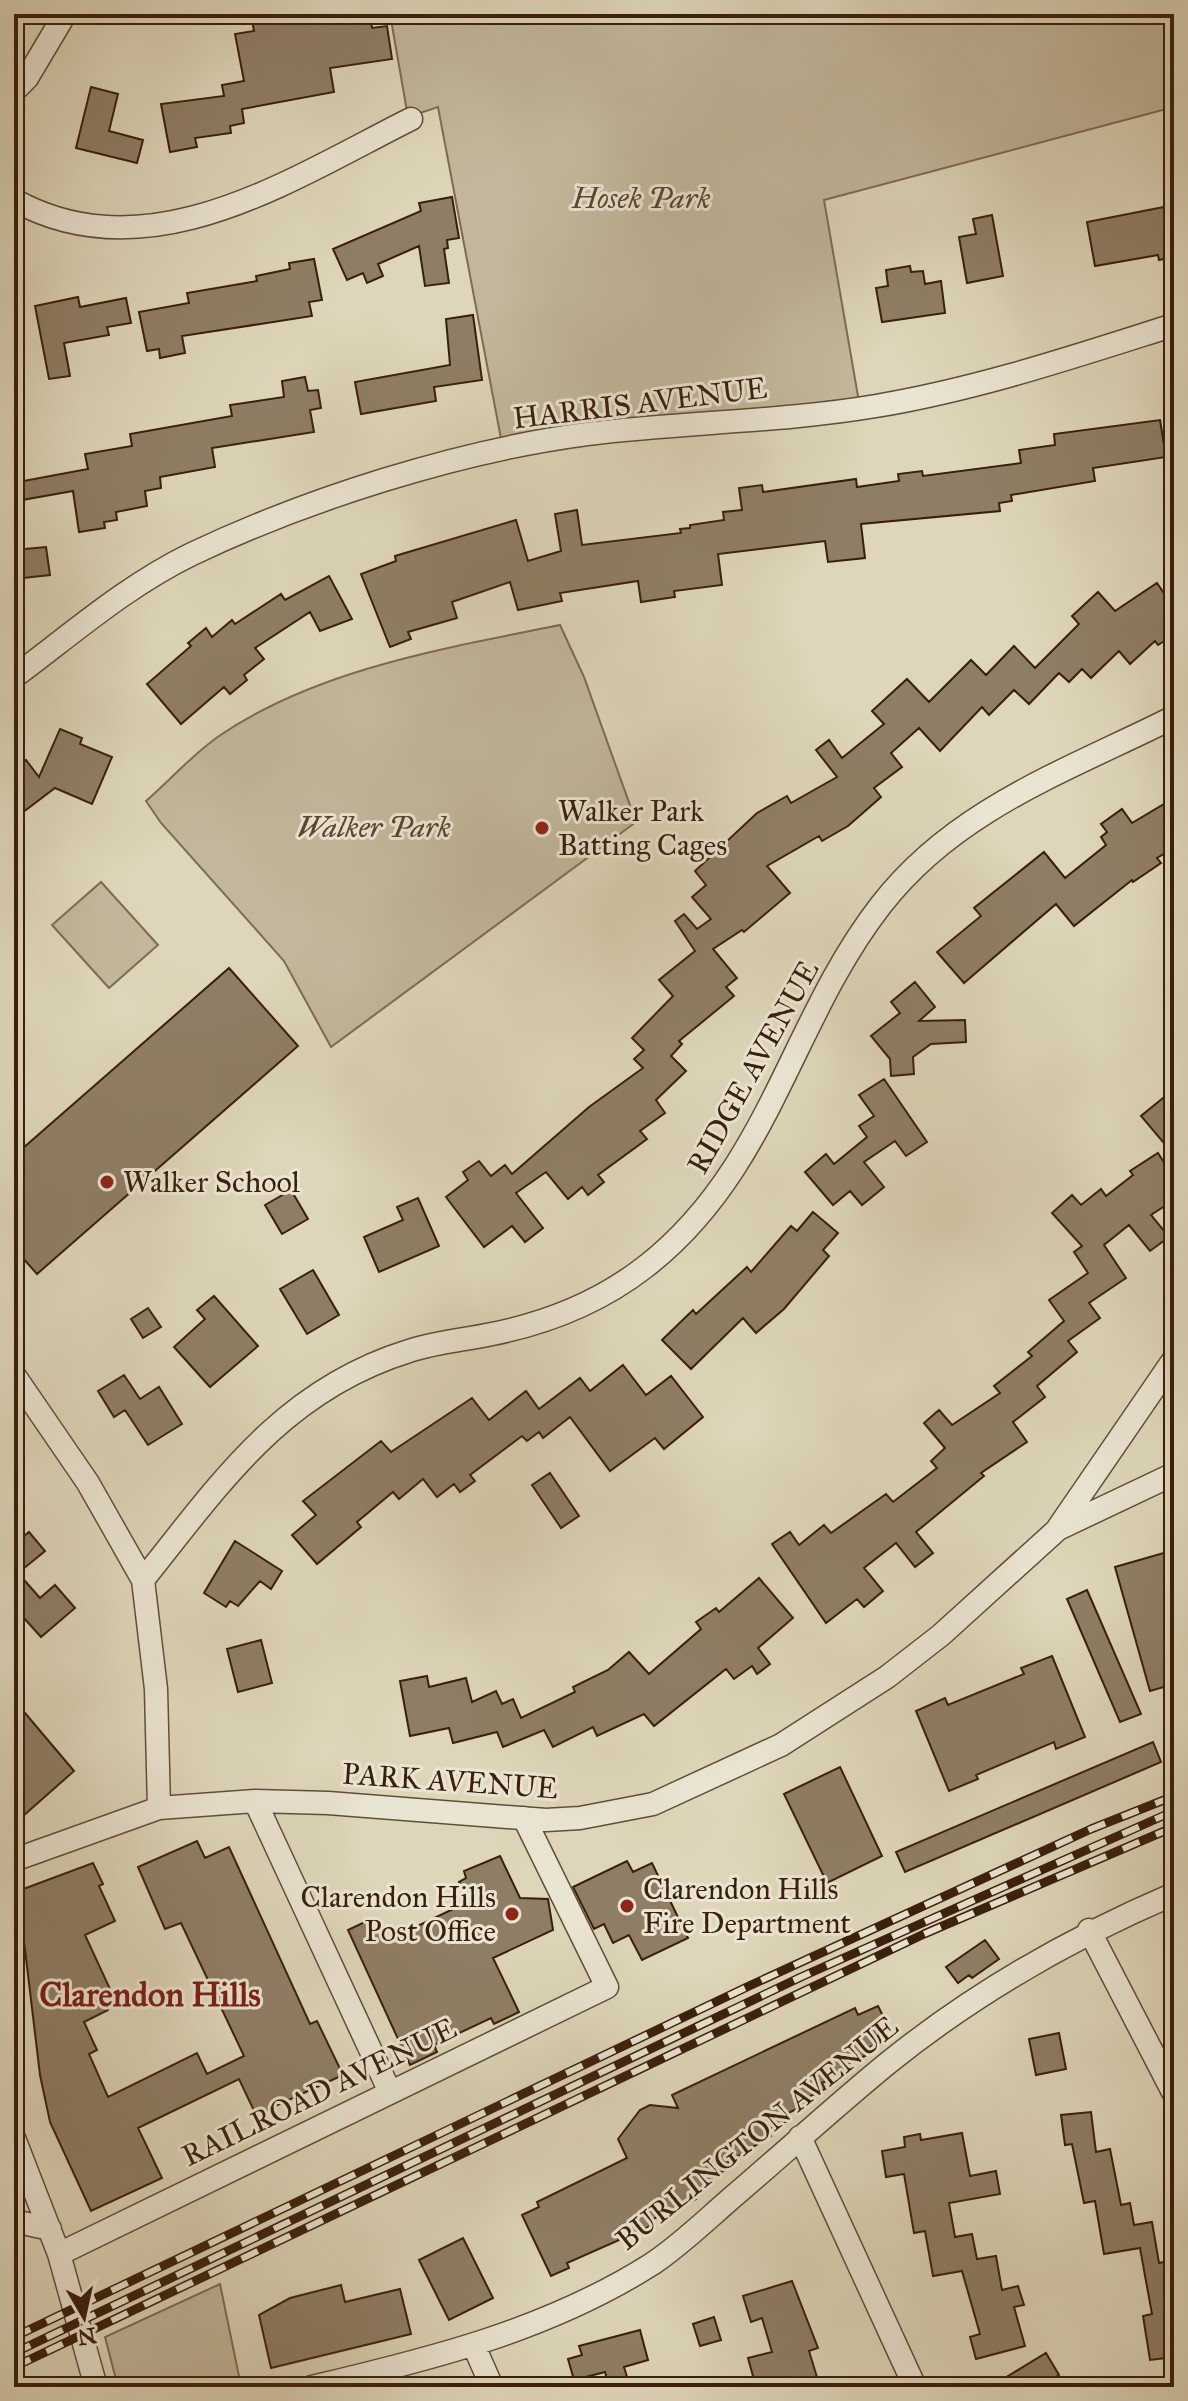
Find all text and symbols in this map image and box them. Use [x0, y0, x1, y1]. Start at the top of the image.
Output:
park label: Hosek Park [570, 180, 711, 216]
street label: HARRIS AVENUE [511, 370, 769, 436]
place label: Walker Park Batting Cages [558, 793, 727, 863]
park label: Walker Park [297, 809, 451, 845]
marker: Walker Park Batting Cages [533, 819, 551, 837]
street label: RIDGE AVENUE [679, 954, 827, 1180]
place label: Walker School [123, 1164, 301, 1200]
marker: Walker School [98, 1173, 116, 1191]
street label: PARK AVENUE [341, 1755, 559, 1807]
place label: Clarendon Hills Fire Department [643, 1871, 851, 1941]
place label: Clarendon Hills Post Office [301, 1879, 496, 1949]
marker: Clarendon Hills Fire Department [618, 1897, 636, 1915]
marker: Clarendon Hills Post Office [503, 1905, 521, 1923]
district label: Clarendon Hills [39, 1974, 261, 2015]
street label: BURLINGTON AVENUE [609, 2008, 905, 2258]
street label: RAILROAD AVENUE [176, 2010, 462, 2174]
north arrow [44, 2277, 124, 2357]
text: N [75, 2321, 98, 2351]

